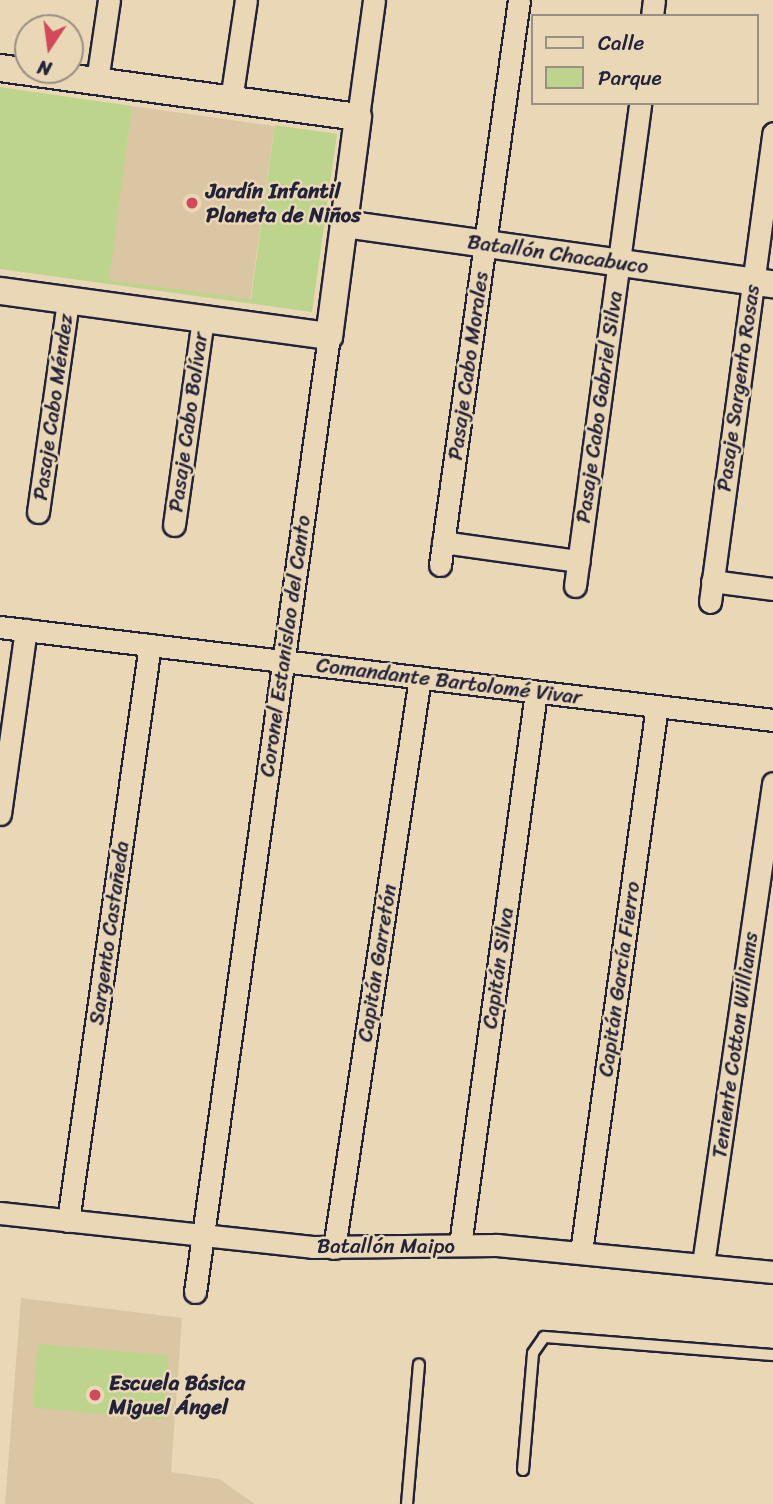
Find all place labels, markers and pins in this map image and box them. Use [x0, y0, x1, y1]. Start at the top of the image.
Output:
place label: Jardín Infantil Planeta de Niños [206, 178, 361, 228]
marker: Jardín Infantil Planeta de Niños [184, 195, 200, 211]
place label: Escuela Básica Miguel Ángel [109, 1370, 245, 1420]
marker: Escuela Básica Miguel Ángel [87, 1387, 103, 1403]

